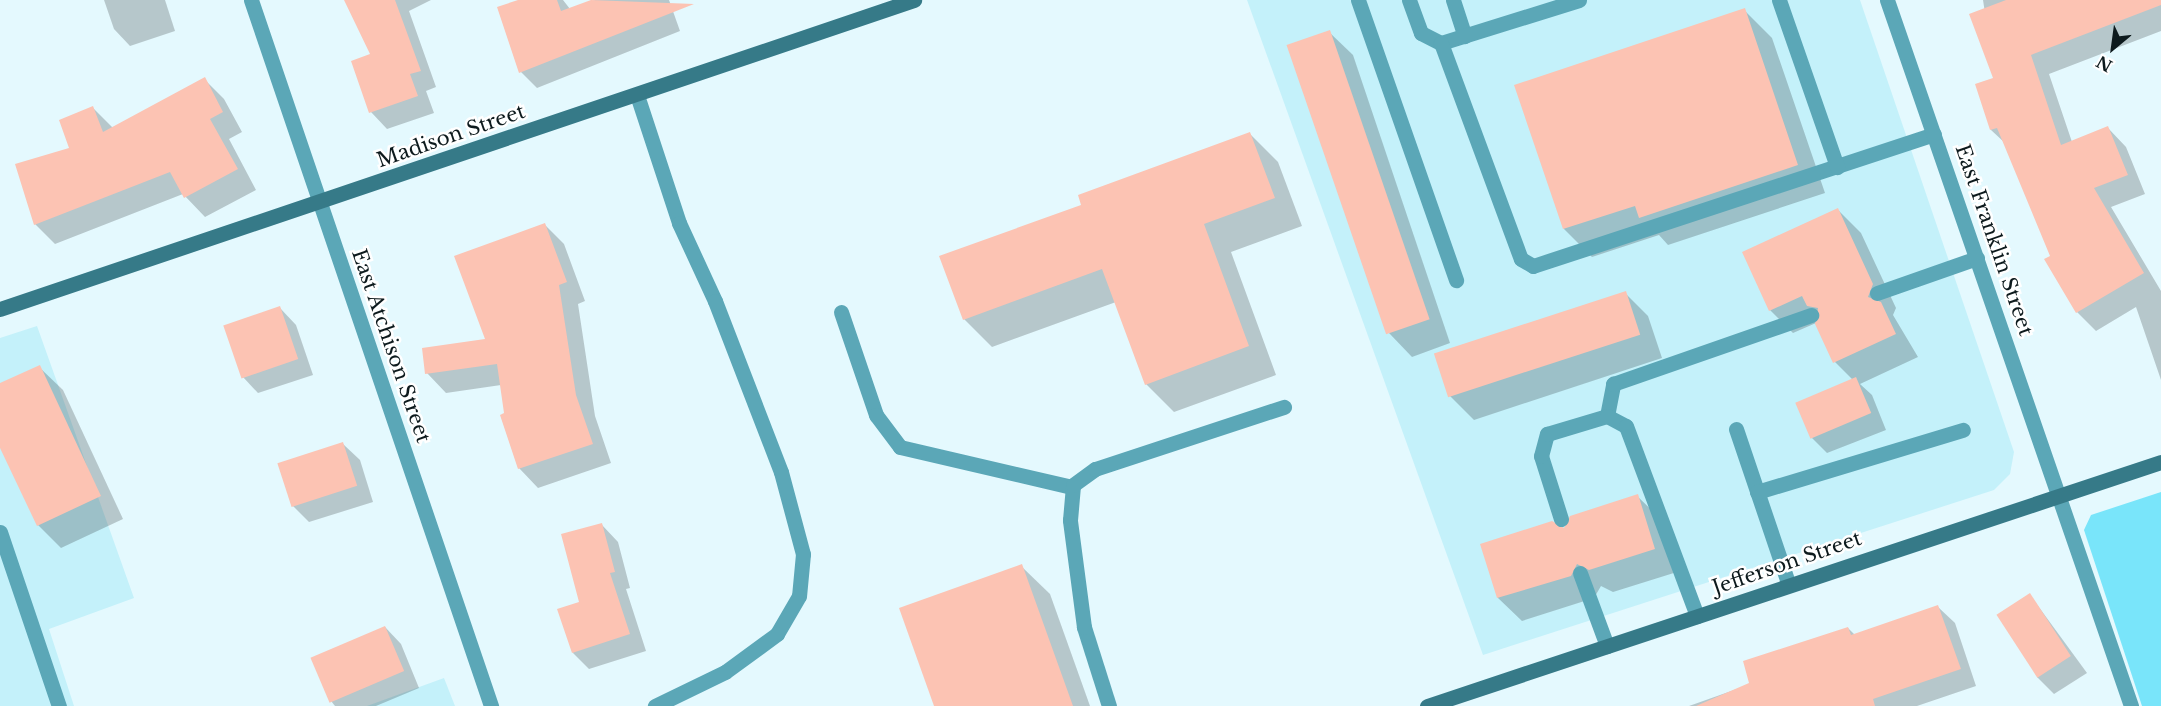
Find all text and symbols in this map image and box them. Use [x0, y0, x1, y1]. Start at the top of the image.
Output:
north arrow [2083, 18, 2143, 78]
text: N [2093, 51, 2116, 76]
street label: Madison Street [374, 99, 528, 173]
street label: East Franklin Street [1950, 141, 2038, 339]
street label: East Atchison Street [346, 246, 436, 446]
street label: Jefferson Street [1709, 526, 1865, 600]

